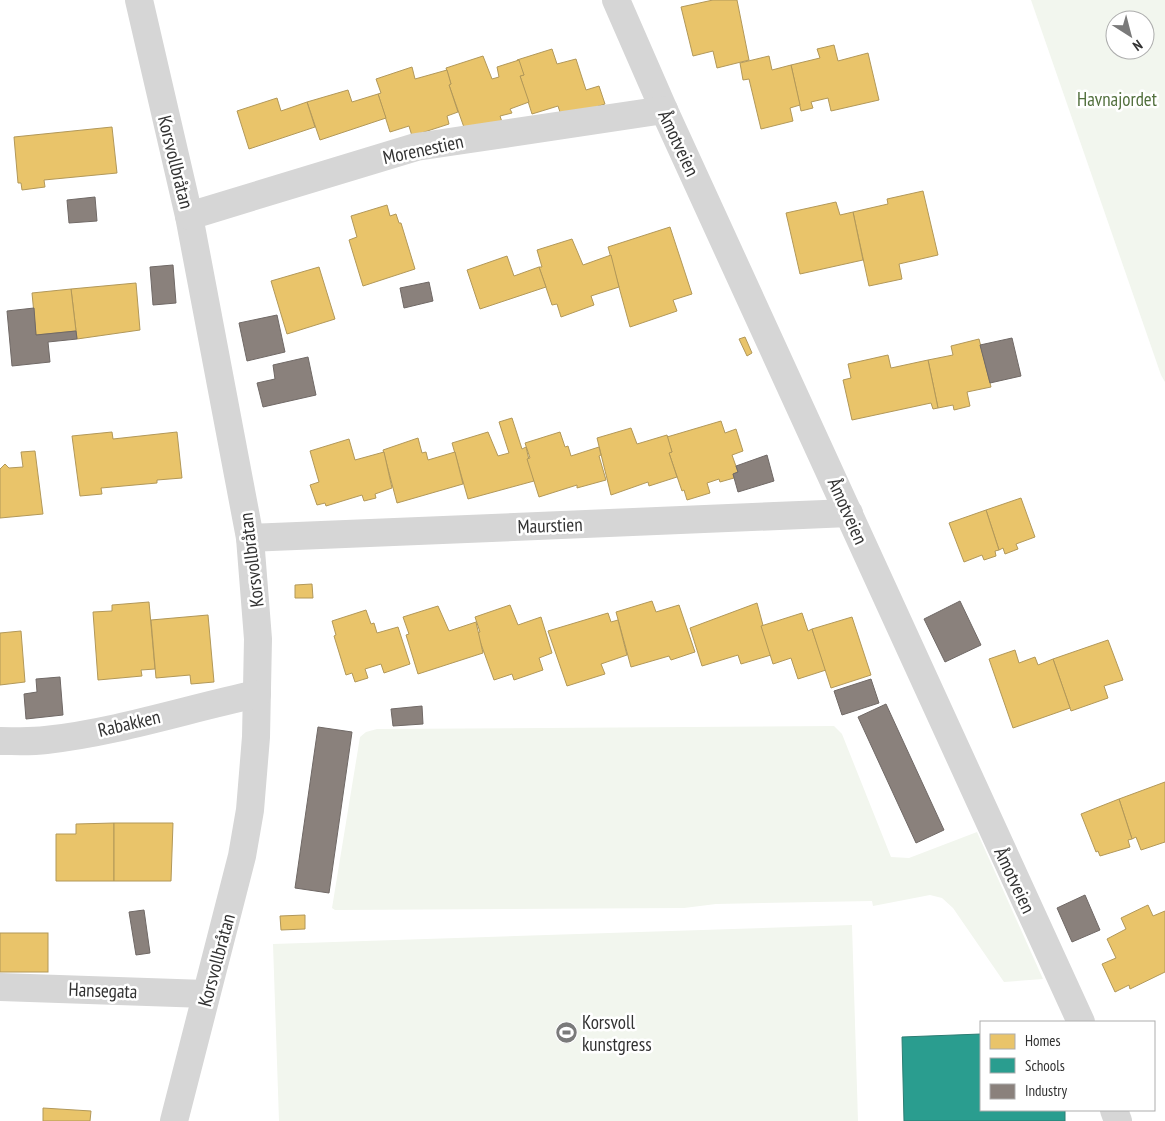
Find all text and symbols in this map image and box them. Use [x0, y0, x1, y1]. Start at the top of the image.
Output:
north arrow [1105, 10, 1155, 60]
text: N [1129, 36, 1146, 55]
park label: Havnajordet [1077, 87, 1158, 111]
street label: Åmotveien [653, 106, 705, 180]
street label: Korsvollbråtan [153, 113, 199, 211]
street label: Morenestien [381, 129, 465, 169]
street label: Åmotveien [823, 474, 873, 548]
street label: Korsvollbråtan [233, 511, 269, 609]
street label: Maurstien [517, 512, 583, 538]
street label: Rabakken [95, 704, 163, 742]
street label: Åmotveien [989, 843, 1041, 917]
street label: Korsvollbråtan [192, 911, 240, 1009]
street label: Hansegata [68, 977, 138, 1003]
place label: Korsvoll kunstgress [582, 1010, 652, 1056]
sports icon: Korsvoll kunstgress [554, 1021, 578, 1045]
legend [980, 1021, 1155, 1111]
text: Homes [1025, 1031, 1061, 1050]
text: Schools [1025, 1056, 1065, 1075]
text: Industry [1025, 1081, 1067, 1100]

